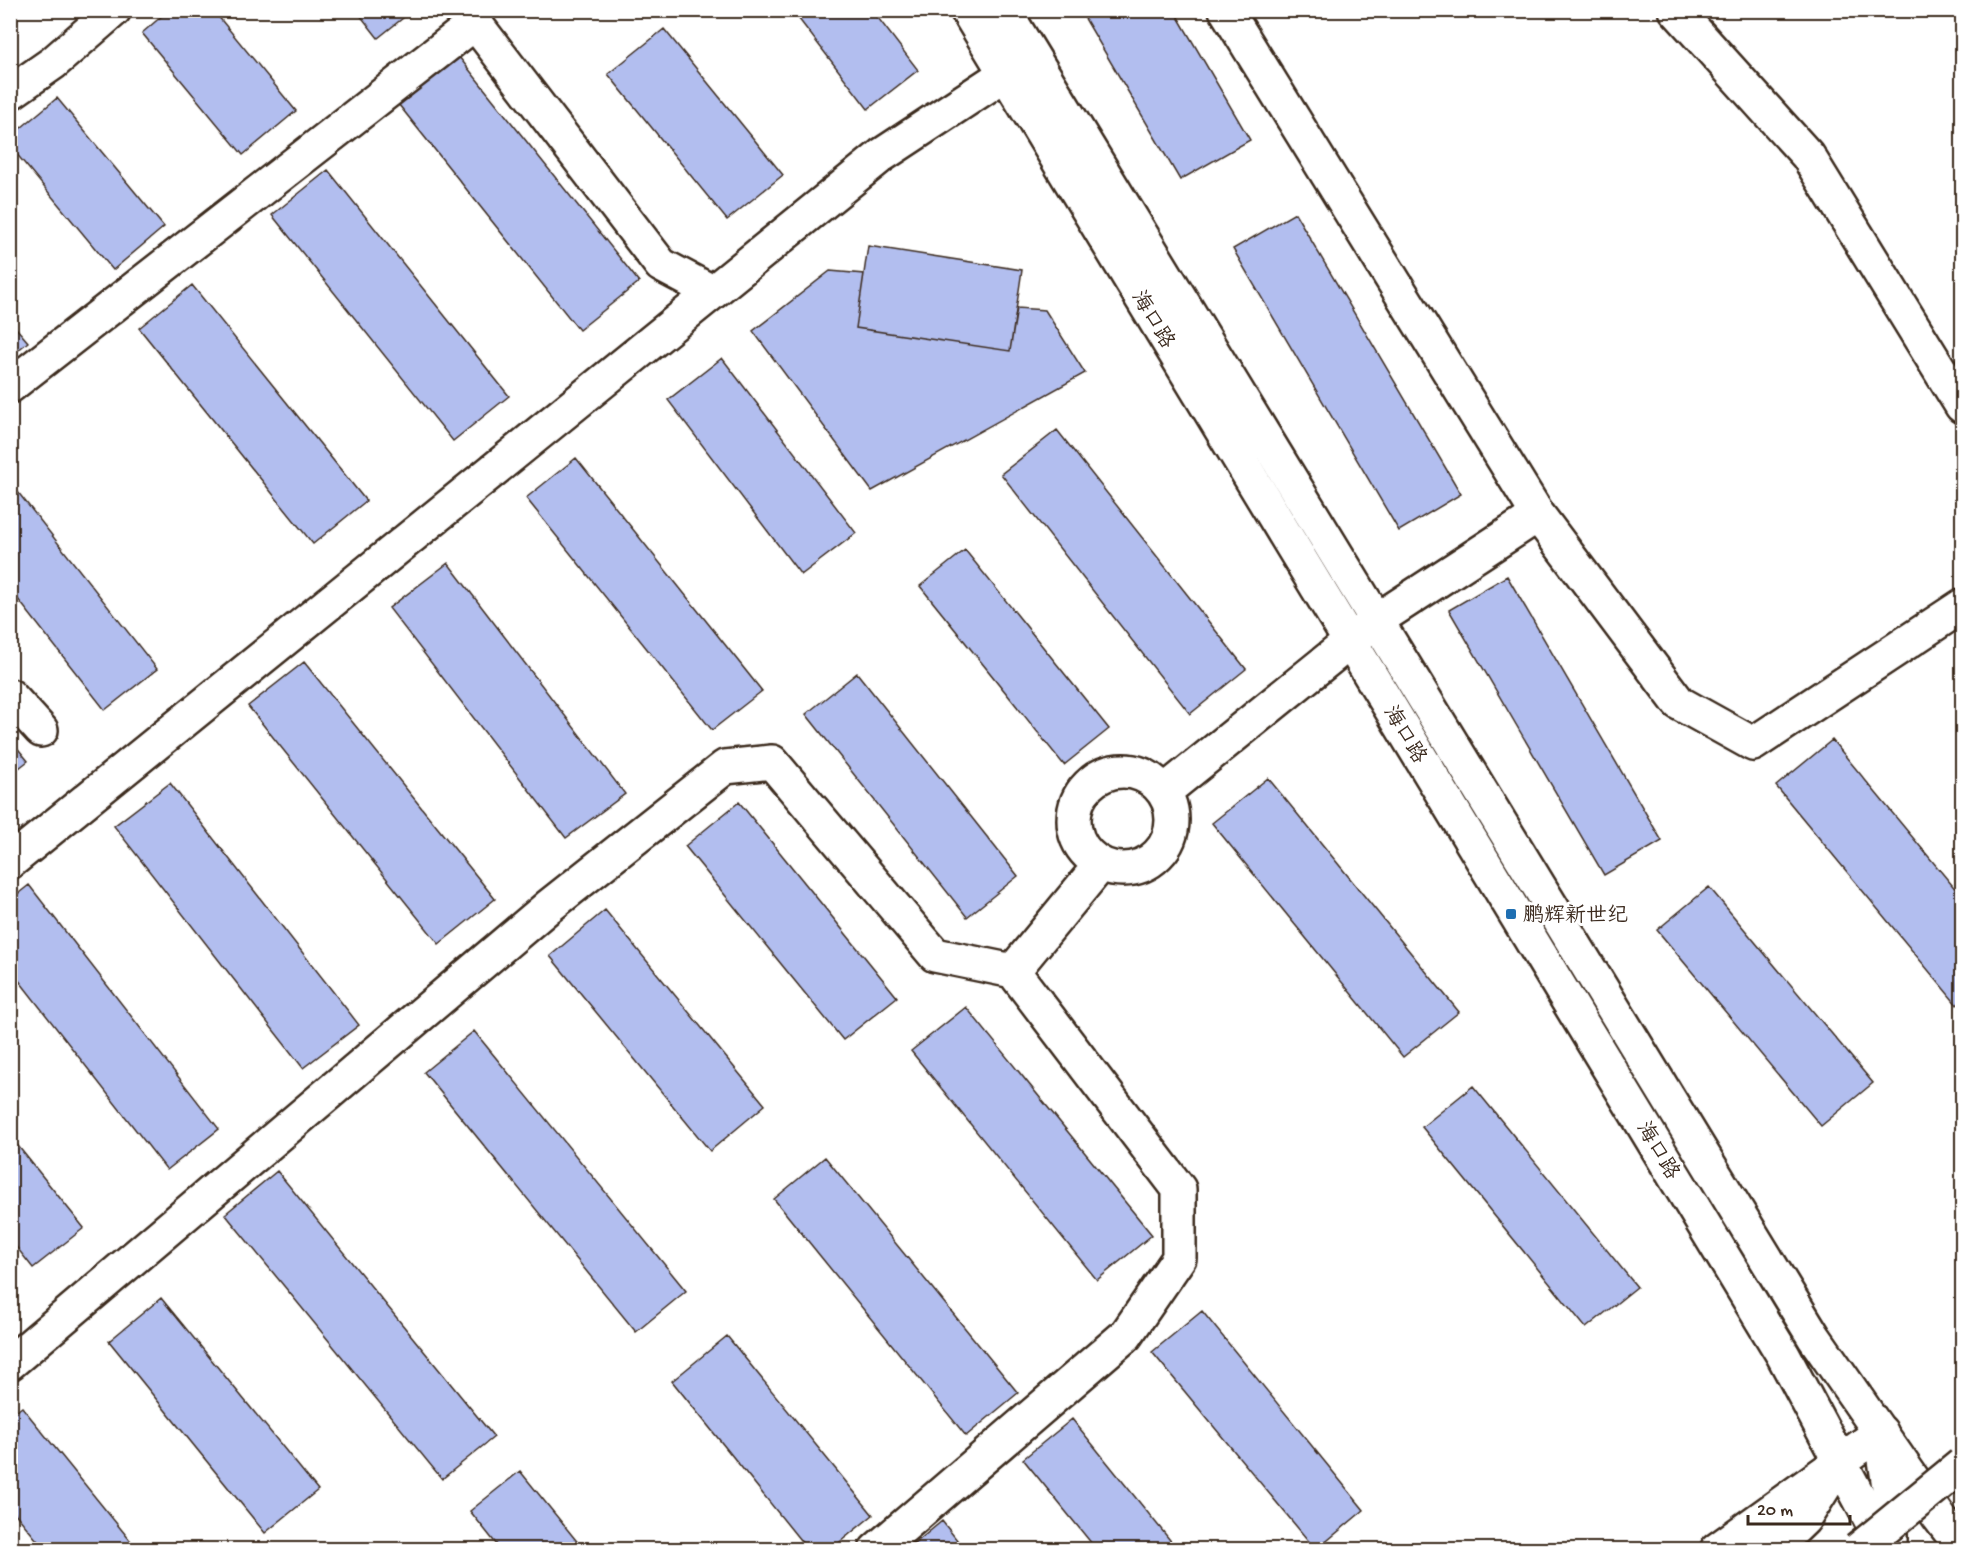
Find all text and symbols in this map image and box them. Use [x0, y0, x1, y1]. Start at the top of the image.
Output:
street label: 海口路 [1124, 286, 1180, 354]
street label: 海口路 [1376, 701, 1432, 769]
place label: 鹏辉新世纪 [1523, 903, 1628, 930]
marker: 鹏辉新世纪 [1504, 907, 1518, 921]
street label: 海口路 [1629, 1117, 1685, 1185]
scale bar [1748, 1488, 1850, 1526]
text: 20 m [1757, 1501, 1793, 1522]

